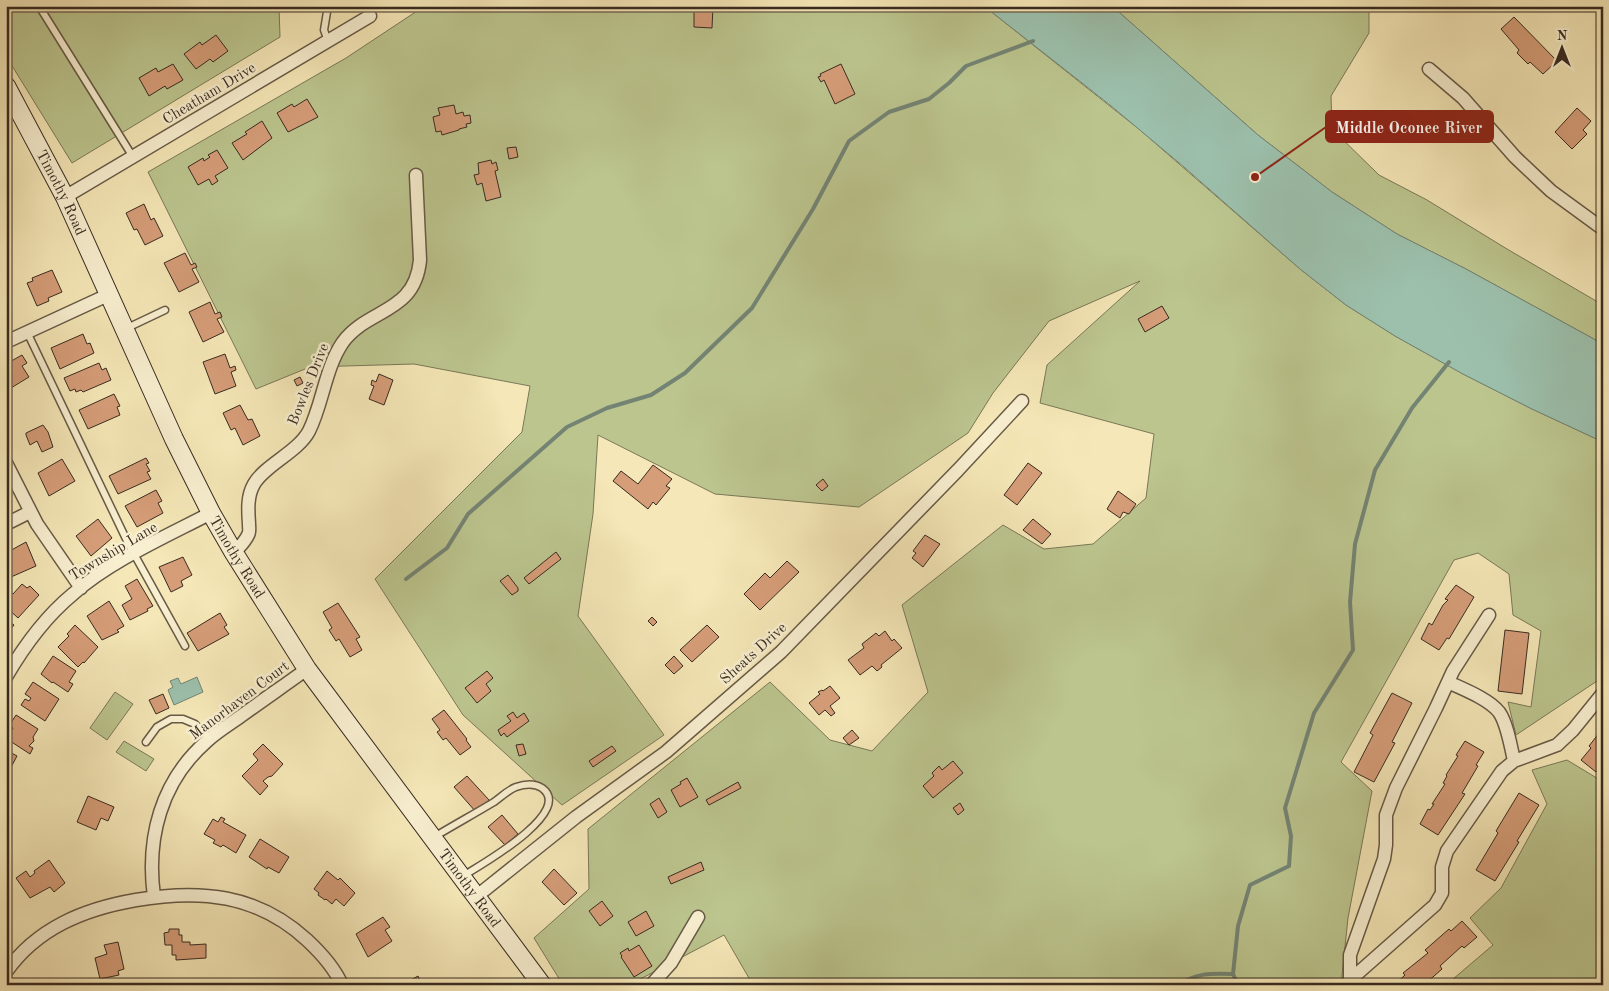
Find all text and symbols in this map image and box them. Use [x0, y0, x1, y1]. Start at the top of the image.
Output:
north arrow [1536, 22, 1586, 72]
text: N [1557, 29, 1568, 43]
street label: Cheatham Drive [161, 61, 259, 128]
callout: Middle Oconee River [1326, 111, 1493, 142]
text: Middle Oconee River [1335, 121, 1483, 137]
street label: Timothy Road [32, 148, 87, 238]
street label: Bowles Drive [286, 341, 333, 428]
street label: Timothy Road [205, 514, 267, 602]
street label: Township Lane [67, 520, 160, 584]
street label: Sheats Drive [718, 620, 790, 688]
street label: Manorhaven Court [187, 659, 292, 743]
street label: Timothy Road [435, 847, 503, 931]

